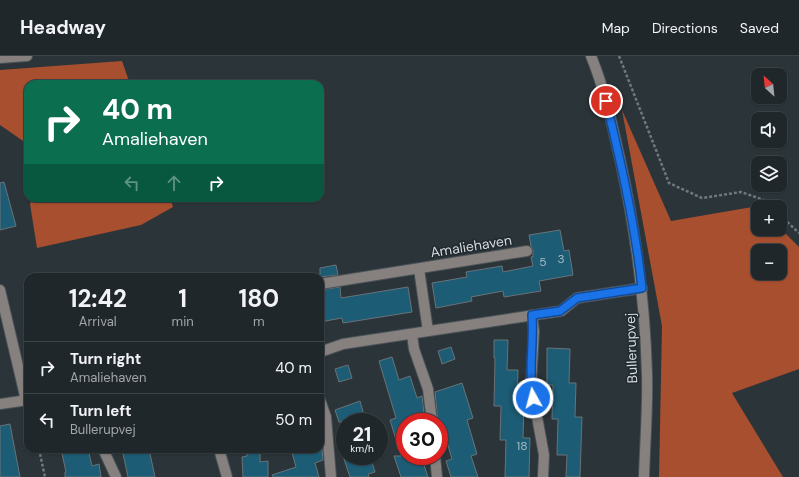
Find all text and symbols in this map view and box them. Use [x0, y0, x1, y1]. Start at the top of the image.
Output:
text: Headway [20, 15, 106, 40]
text: Map [602, 19, 630, 37]
text: Directions [652, 19, 718, 37]
text: Saved [740, 19, 779, 37]
north arrow [751, 68, 787, 104]
map controls [751, 68, 787, 280]
pin [589, 84, 623, 118]
icon: arrive [595, 90, 617, 112]
text: 40 m [102, 91, 173, 128]
icon: right [36, 96, 88, 148]
button: sound [751, 112, 787, 148]
text: Amaliehaven [102, 127, 208, 151]
button: layers [751, 156, 787, 192]
icon: left [121, 172, 143, 194]
icon: ahead [163, 172, 185, 194]
icon: right [205, 172, 227, 194]
button: + [751, 200, 787, 236]
street label: Amaliehaven [429, 231, 513, 261]
button: − [751, 244, 787, 280]
house number: 3 [557, 251, 565, 267]
house number: 5 [539, 254, 547, 270]
text: 12:42 [69, 283, 127, 314]
text: 1 [178, 283, 187, 314]
text: 180 [238, 283, 279, 314]
street label: Bullerupvej [621, 312, 641, 384]
text: Arrival [79, 313, 117, 330]
text: min [172, 313, 194, 330]
text: m [253, 313, 265, 330]
text: Turn right [70, 349, 141, 369]
icon: right [36, 357, 58, 379]
text: 40 m [275, 358, 312, 378]
text: Amaliehaven [70, 369, 146, 386]
position arrow [512, 377, 554, 419]
text: Turn left [70, 401, 131, 421]
icon: left [36, 409, 58, 431]
text: 50 m [275, 410, 312, 430]
speed limit sign: 30 [396, 413, 448, 465]
text: Bullerupvej [70, 421, 136, 438]
text: 21 [353, 421, 371, 447]
house number: 18 [516, 438, 528, 454]
text: km/h [350, 442, 374, 455]

